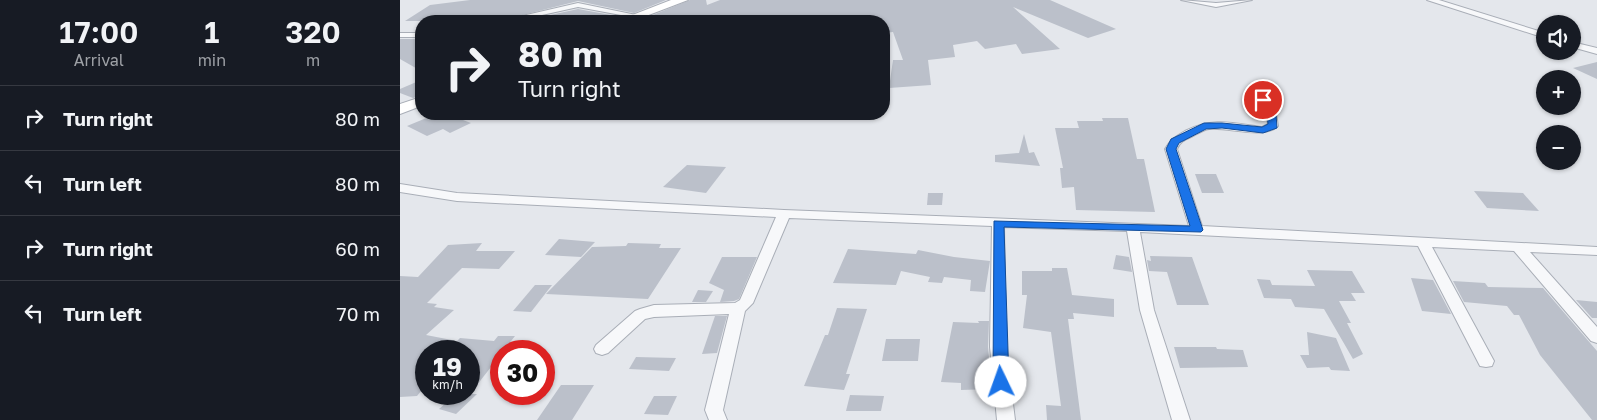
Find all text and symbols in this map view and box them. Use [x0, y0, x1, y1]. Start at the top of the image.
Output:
text: 17:00 [59, 14, 138, 50]
text: 1 [204, 14, 219, 50]
text: 320 [285, 14, 341, 50]
map controls [1536, 15, 1581, 170]
button: sound [1536, 15, 1581, 60]
text: 80 m [518, 33, 603, 75]
icon: right [435, 35, 500, 100]
text: Arrival [74, 50, 124, 70]
text: min [198, 50, 226, 70]
text: m [306, 50, 320, 70]
button: + [1536, 70, 1581, 115]
text: Turn right [518, 75, 621, 102]
pin [1242, 79, 1284, 121]
icon: arrive [1249, 86, 1277, 114]
icon: right [20, 104, 48, 132]
text: Turn right [63, 107, 153, 130]
text: 80 m [335, 107, 380, 130]
button: − [1536, 125, 1581, 170]
icon: left [20, 169, 48, 197]
text: Turn left [63, 172, 142, 195]
text: 80 m [335, 172, 380, 195]
icon: right [20, 234, 48, 262]
text: Turn right [63, 237, 153, 260]
text: 60 m [335, 237, 380, 260]
icon: left [20, 299, 48, 327]
text: Turn left [63, 302, 142, 325]
text: 70 m [337, 302, 380, 325]
speed limit sign: 30 [490, 340, 555, 405]
text: 19 [433, 351, 462, 382]
position arrow [974, 355, 1026, 407]
text: km/h [432, 377, 463, 392]

